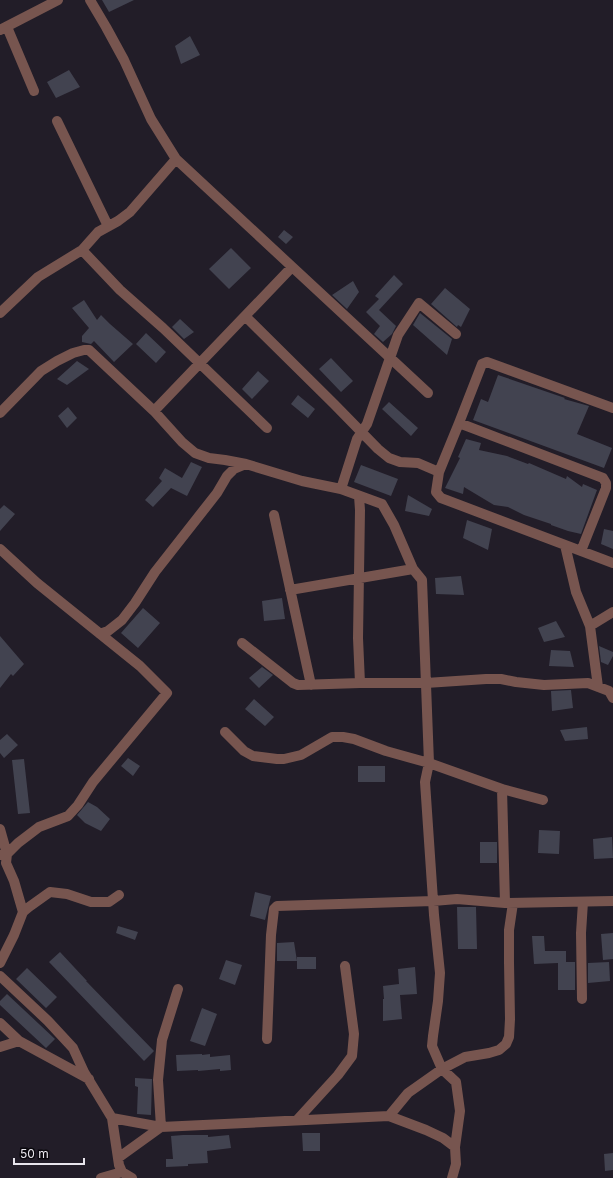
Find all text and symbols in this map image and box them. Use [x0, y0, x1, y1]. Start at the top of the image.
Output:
scale bar [14, 1140, 84, 1166]
text: 50 m [20, 1146, 49, 1161]

